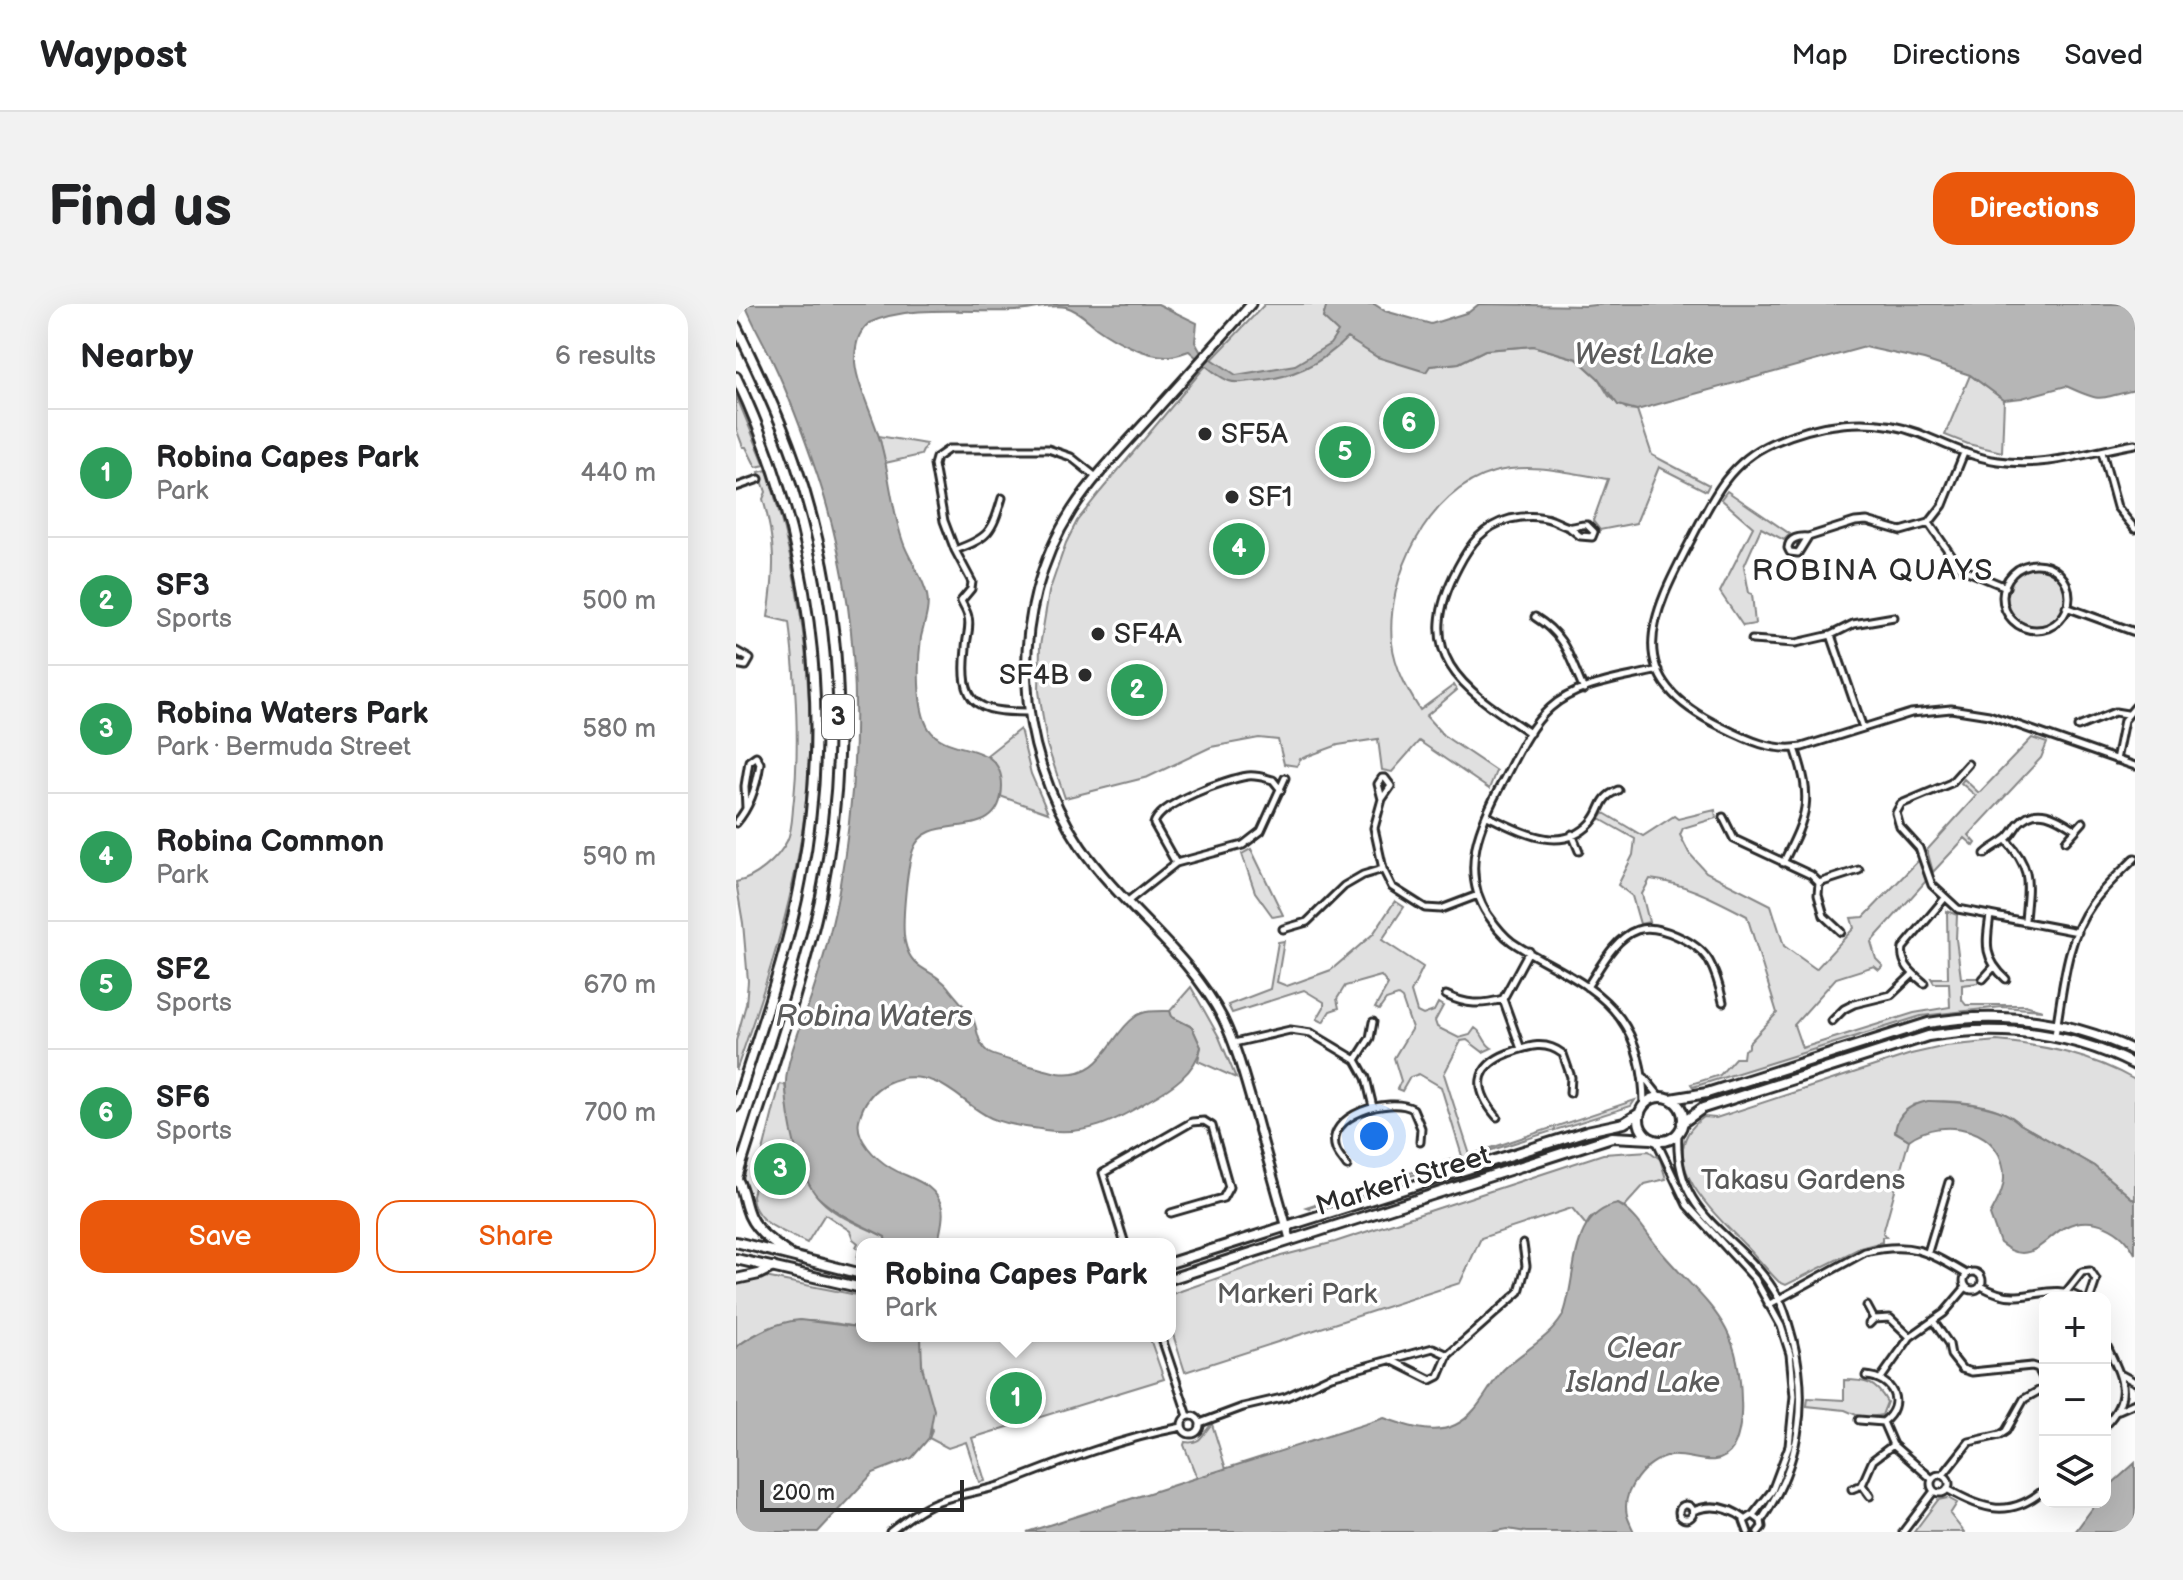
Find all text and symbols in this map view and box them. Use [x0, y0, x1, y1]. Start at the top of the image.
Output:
text: Waypost [40, 33, 187, 78]
text: Map [1791, 39, 1848, 72]
text: Directions [1892, 39, 2020, 72]
text: Saved [2064, 39, 2143, 72]
button: Directions [1933, 172, 2135, 245]
text: Find us [48, 175, 232, 242]
text: Nearby [80, 336, 194, 377]
water label: West Lake [1574, 337, 1714, 373]
text: 6 results [555, 341, 656, 372]
pin: 6 [1383, 393, 1435, 453]
place label: SF5A [1221, 418, 1289, 451]
pin: 5 [1319, 422, 1371, 482]
marker: SF5A [1196, 425, 1214, 443]
text: Robina Capes Park [156, 440, 419, 476]
text: 1 [101, 458, 111, 489]
text: 440 m [580, 458, 656, 489]
text: Park [156, 476, 208, 507]
place label: SF1 [1248, 481, 1292, 514]
marker: SF1 [1223, 488, 1241, 506]
pin: 4 [1213, 519, 1265, 579]
district label: ROBINA QUAYS [1752, 553, 1994, 589]
text: SF3 [156, 568, 210, 604]
text: 2 [98, 586, 114, 617]
text: 500 m [582, 586, 656, 617]
text: Sports [156, 604, 232, 635]
place label: SF4A [1114, 618, 1183, 651]
marker: SF4A [1089, 625, 1107, 643]
place label: SF4B [999, 659, 1069, 692]
pin: 2 [1111, 660, 1163, 720]
marker: SF4B [1076, 666, 1094, 684]
road number: 3 [822, 695, 854, 739]
text: Robina Waters Park [156, 696, 428, 732]
text: 3 [98, 714, 114, 745]
text: 580 m [582, 714, 656, 745]
text: Park · Bermuda Street [156, 732, 411, 763]
text: Robina Common [156, 824, 384, 860]
text: 4 [98, 842, 114, 873]
text: 590 m [582, 842, 656, 873]
text: Park [156, 860, 208, 891]
text: SF2 [156, 952, 210, 988]
text: 5 [98, 970, 114, 1001]
text: 670 m [584, 970, 656, 1001]
text: Sports [156, 988, 232, 1019]
water label: Robina Waters [775, 999, 973, 1035]
text: SF6 [156, 1080, 211, 1116]
text: 6 [98, 1098, 114, 1129]
text: 700 m [584, 1098, 656, 1129]
text: Sports [156, 1116, 232, 1147]
your location [1354, 1116, 1394, 1156]
pin: 3 [754, 1139, 806, 1199]
street label: Markeri Street [1312, 1139, 1495, 1223]
park label: Takasu Gardens [1701, 1164, 1905, 1197]
button: Save [80, 1200, 360, 1273]
button: Share [376, 1200, 656, 1273]
popup [856, 1238, 1176, 1342]
text: Robina Capes Park [885, 1257, 1147, 1293]
park label: Markeri Park [1217, 1278, 1377, 1311]
map controls [2039, 1292, 2111, 1508]
button: + [2039, 1292, 2111, 1364]
text: Park [885, 1293, 937, 1324]
water label: Clear Island Lake [1565, 1331, 1720, 1401]
button: − [2039, 1364, 2111, 1436]
pin: 1 [990, 1368, 1042, 1428]
button: layers [2039, 1436, 2111, 1508]
scale bar [760, 1476, 964, 1512]
text: 200 m [772, 1480, 835, 1507]

